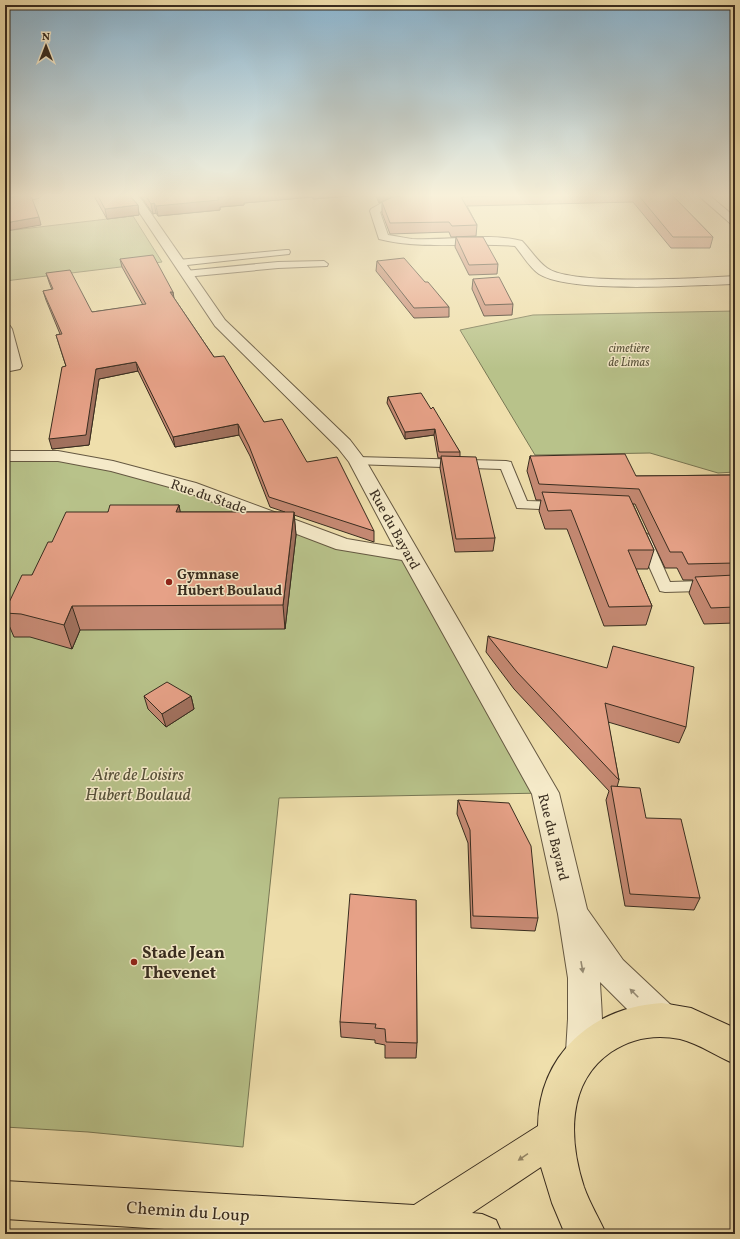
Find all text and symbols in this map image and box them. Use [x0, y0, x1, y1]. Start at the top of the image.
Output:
north arrow [26, 26, 66, 66]
text: N [42, 30, 50, 45]
park label: cimetière de Limas [608, 341, 650, 371]
street label: Rue du Stade [168, 475, 250, 519]
street label: Rue du Bayard [364, 486, 424, 573]
place label: Gymnase Hubert Boulaud [177, 566, 283, 601]
marker: Gymnase Hubert Boulaud [164, 577, 174, 587]
park label: Aire de Loisirs Hubert Boulaud [85, 764, 191, 807]
street label: Rue du Bayard [533, 792, 573, 883]
place label: Stade Jean Thevenet [142, 942, 225, 985]
marker: Stade Jean Thevenet [129, 957, 139, 967]
one-way arrow [579, 960, 585, 973]
one-way arrow [629, 988, 639, 998]
one-way arrow [517, 1153, 528, 1161]
street label: Chemin du Loup [126, 1197, 251, 1228]

